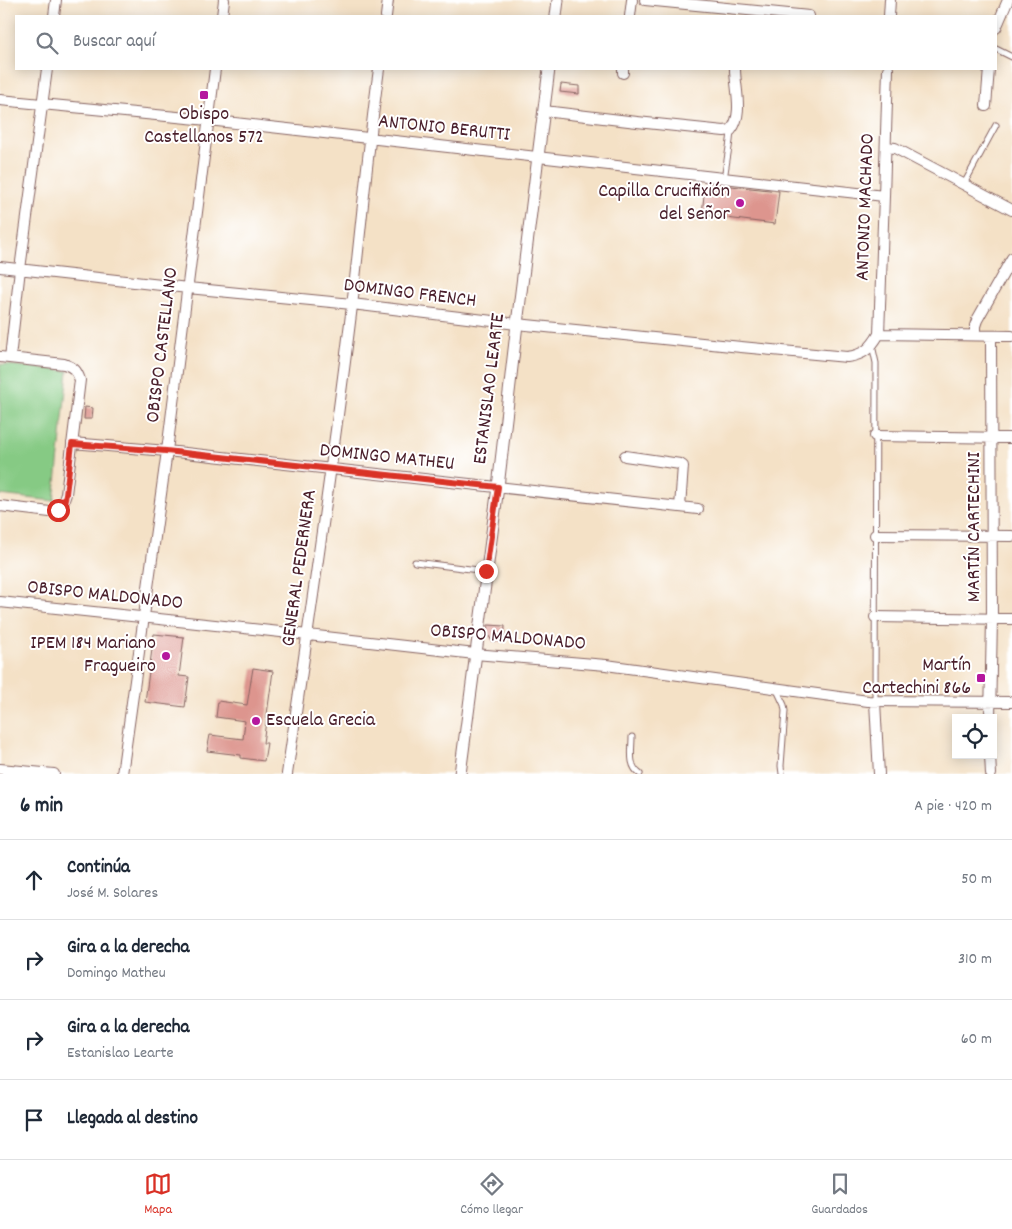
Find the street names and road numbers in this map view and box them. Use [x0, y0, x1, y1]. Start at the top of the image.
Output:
street label: ANTONIO BERUTTI [377, 108, 511, 150]
street label: ANTONIO MACHADO [849, 133, 883, 281]
street label: OBISPO CASTELLANO [140, 266, 186, 424]
street label: DOMINGO FRENCH [342, 272, 478, 316]
street label: ESTANISLAO LEARTE [467, 312, 513, 466]
street label: DOMINGO MATHEU [318, 437, 456, 479]
street label: MARTÍN CARTECHINI [961, 452, 989, 602]
street label: GENERAL PEDERNERA [275, 488, 325, 648]
street label: OBISPO MALDONADO [26, 574, 184, 618]
street label: OBISPO MALDONADO [429, 617, 587, 659]

